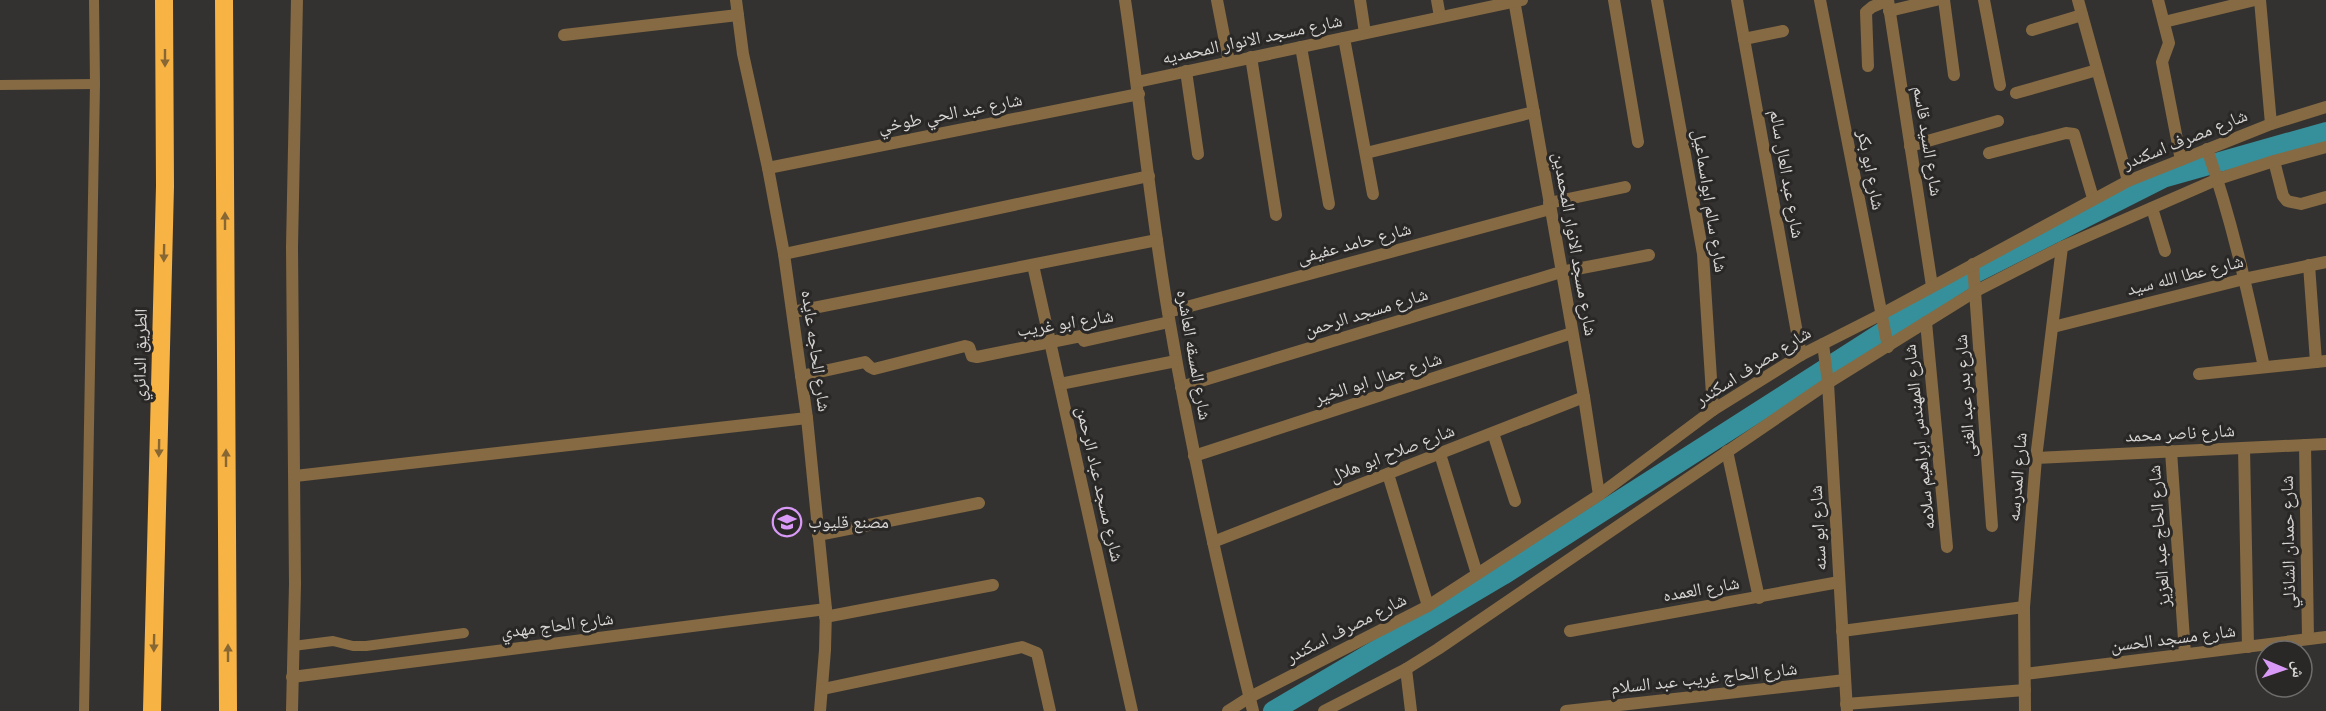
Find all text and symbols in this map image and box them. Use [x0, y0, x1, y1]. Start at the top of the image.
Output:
street label: شارع مسجد الانوار المحمديه [1160, 8, 1344, 69]
one-way arrow [160, 49, 170, 68]
street label: شارع السيد قاسم [1907, 84, 1949, 198]
street label: شارع عبد الحي طوخي [876, 87, 1025, 141]
street label: شارع مصرف اسكندر [2118, 103, 2251, 174]
street label: شارع عبد العال سالم [1764, 108, 1810, 240]
street label: شارع ابو بكر [1852, 127, 1890, 212]
street label: شارع سالم ابواسماعيل [1687, 128, 1733, 274]
street label: شارع مسجد الانوار المحمدين [1548, 150, 1603, 338]
one-way arrow [220, 211, 230, 230]
street label: شارع حامد عفيفى [1294, 216, 1414, 269]
one-way arrow [159, 244, 168, 263]
street label: شارع عطا الله سيد [2124, 249, 2246, 300]
street label: شارع مسجد الرحمن [1301, 282, 1431, 341]
street label: شارع المسقه العاشره [1172, 288, 1217, 422]
street label: شارع الحاجه عايده [797, 289, 836, 413]
street label: شارع ابو غريب [1015, 304, 1115, 342]
street label: الطريق الدائري [127, 308, 155, 402]
street label: شارع مصرف اسكندر [1690, 321, 1815, 411]
street label: شارع بدر عبد الغنى [1949, 334, 1980, 458]
street label: شارع المهندس ابراهيم سلامه [1897, 343, 1941, 531]
street label: شارع جمال ابو الخير [1310, 346, 1444, 409]
street label: شارع مسجد عباد الرحمن [1071, 404, 1130, 564]
street label: شارع صلاح ابو هلال [1326, 418, 1458, 488]
street label: شارع ناصر محمد [2125, 418, 2235, 447]
street label: شارع المدرسه [2001, 431, 2032, 523]
one-way arrow [154, 439, 164, 458]
one-way arrow [221, 448, 231, 467]
street label: شارع الحاج عبد العزيز [2142, 464, 2176, 609]
street label: شارع حمدان الشاذلي [2275, 475, 2304, 609]
street label: شارع ابو سنه [1804, 485, 1831, 571]
school or university icon: مصنع قليوب [771, 506, 803, 538]
place label: مصنع قليوب [808, 510, 889, 534]
street label: شارع العمده [1661, 570, 1741, 607]
street label: شارع مصرف اسكندر [1281, 587, 1410, 668]
street label: شارع الحاج مهدي [499, 606, 615, 646]
street label: شارع مسجد الحسن [2109, 618, 2237, 657]
one-way arrow [149, 634, 159, 653]
north arrow [2254, 639, 2314, 699]
one-way arrow [223, 643, 233, 662]
street label: شارع الحاج غريب عبد السلام [1610, 656, 1798, 700]
text: ش [2289, 661, 2309, 678]

